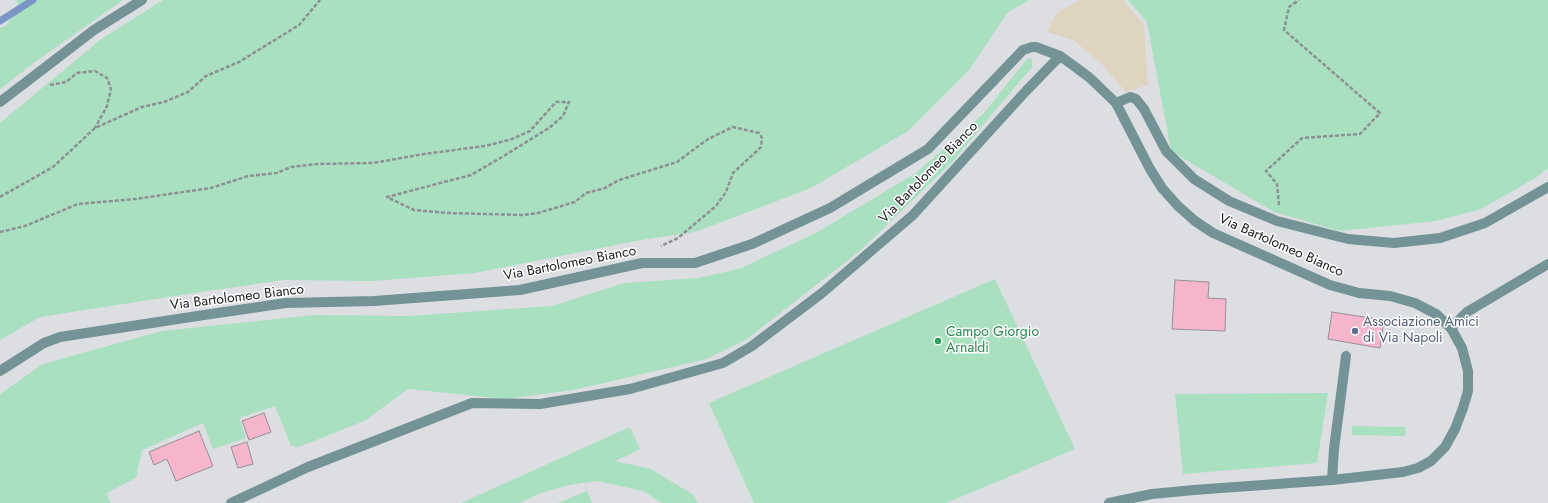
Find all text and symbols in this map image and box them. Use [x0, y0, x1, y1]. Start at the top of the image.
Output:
street label: Via Bartolomeo Bianco [876, 119, 982, 227]
street label: Via Bartolomeo Bianco [1216, 211, 1346, 281]
street label: Via Bartolomeo Bianco [502, 243, 638, 285]
street label: Via Bartolomeo Bianco [169, 281, 305, 315]
place label: Associazione Amici di Via Napoli [1363, 315, 1479, 348]
place label: Campo Giorgio Arnaldi [946, 325, 1039, 358]
marker: Associazione Amici di Via Napoli [1350, 326, 1360, 336]
marker: Campo Giorgio Arnaldi [933, 336, 943, 346]

